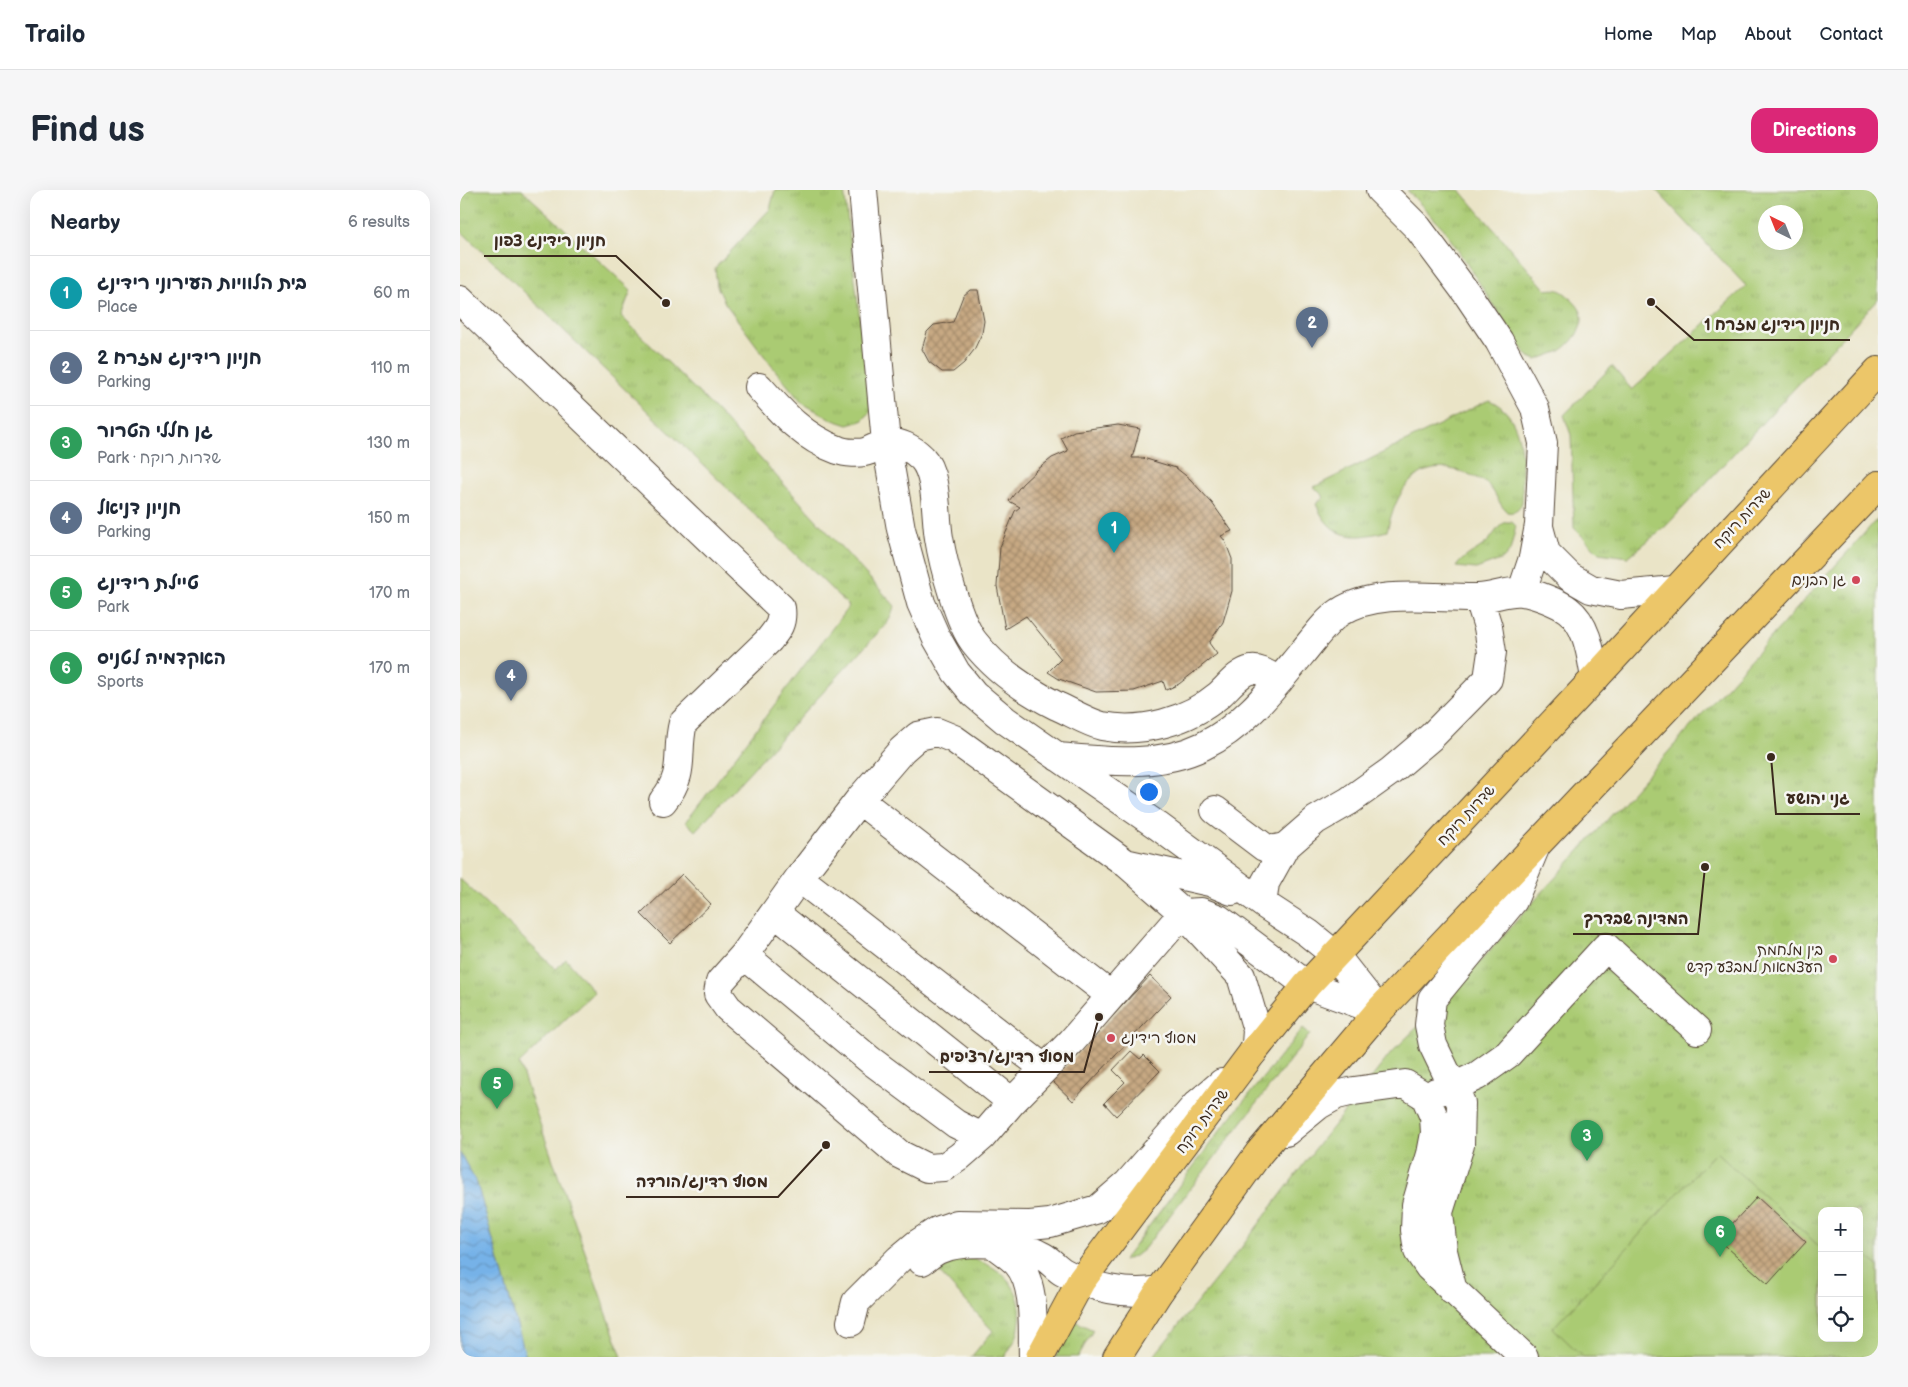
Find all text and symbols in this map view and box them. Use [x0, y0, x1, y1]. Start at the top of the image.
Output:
text: Trailo [25, 20, 85, 49]
text: Home [1604, 24, 1653, 45]
text: Map [1681, 24, 1717, 45]
text: About [1745, 24, 1792, 45]
text: Contact [1820, 24, 1883, 45]
button: Directions [1751, 108, 1878, 153]
text: Find us [30, 109, 145, 152]
north arrow [1758, 205, 1803, 250]
text: Nearby [50, 210, 120, 235]
text: 6 results [348, 213, 410, 232]
callout: חניון רידינג צפון [484, 225, 616, 256]
text: חניון רידינג צפון [494, 232, 606, 251]
text: בית הלוויות העירוני רידינג [97, 272, 307, 295]
text: 1 [63, 284, 69, 303]
text: 60 m [373, 284, 410, 303]
text: Place [97, 298, 138, 317]
pin: 2 [1296, 307, 1328, 348]
callout: 1 חניון רידינג מזרח [1694, 309, 1850, 340]
text: 1 חניון רידינג מזרח [1704, 316, 1840, 335]
text: 2 חניון רידינג מזרח [97, 347, 262, 370]
text: 2 [61, 359, 71, 378]
text: 110 m [371, 359, 410, 378]
text: Parking [97, 373, 151, 392]
text: גן חללי הטרור [97, 420, 213, 443]
text: 3 [61, 434, 71, 453]
text: 130 m [367, 434, 410, 453]
text: Park · שדרות רוקח [97, 449, 221, 468]
street label: שדרות רוקח [1709, 484, 1775, 553]
text: חניון דניאל [97, 497, 181, 520]
text: 4 [61, 509, 71, 528]
text: 150 m [368, 509, 410, 528]
pin: 1 [1098, 512, 1130, 553]
text: Parking [97, 523, 151, 542]
place label: גן הבנים [1792, 571, 1846, 590]
text: טיילת רידינג [97, 572, 199, 595]
marker: גן הבנים [1850, 574, 1862, 586]
text: 5 [61, 584, 71, 603]
text: 170 m [369, 584, 410, 603]
text: Park [97, 598, 129, 617]
text: האקדמיה לטניס [97, 647, 226, 670]
text: 6 [61, 659, 71, 678]
text: 170 m [369, 659, 410, 678]
pin: 4 [495, 660, 527, 701]
text: Sports [97, 673, 144, 692]
your location [1136, 779, 1162, 805]
street label: שדרות רוקח [1433, 781, 1499, 850]
callout: גני יהושע [1776, 783, 1860, 814]
text: גני יהושע [1786, 790, 1850, 809]
callout: המדינה שבדרך [1573, 903, 1698, 934]
text: המדינה שבדרך [1584, 910, 1688, 929]
place label: בין מלחמת העצמאות למבצע קדש [1687, 941, 1823, 977]
marker: בין מלחמת העצמאות למבצע קדש [1827, 953, 1839, 965]
place label: מסוף רידינג [1121, 1029, 1197, 1048]
marker: מסוף רידינג [1105, 1032, 1117, 1044]
callout: מסוף רדינג/רציפים [929, 1041, 1084, 1072]
text: מסוף רדינג/רציפים [940, 1048, 1074, 1067]
pin: 5 [481, 1068, 513, 1109]
street label: שדרות רוקח [1172, 1085, 1233, 1158]
pin: 3 [1571, 1120, 1603, 1161]
callout: מסוף רדינג/הורדה [626, 1166, 778, 1197]
text: מסוף רדינג/הורדה [636, 1173, 768, 1192]
map controls [1818, 1207, 1863, 1342]
button: + [1818, 1207, 1863, 1252]
pin: 6 [1704, 1216, 1736, 1257]
button: − [1818, 1252, 1863, 1297]
button: locate [1818, 1297, 1863, 1342]

